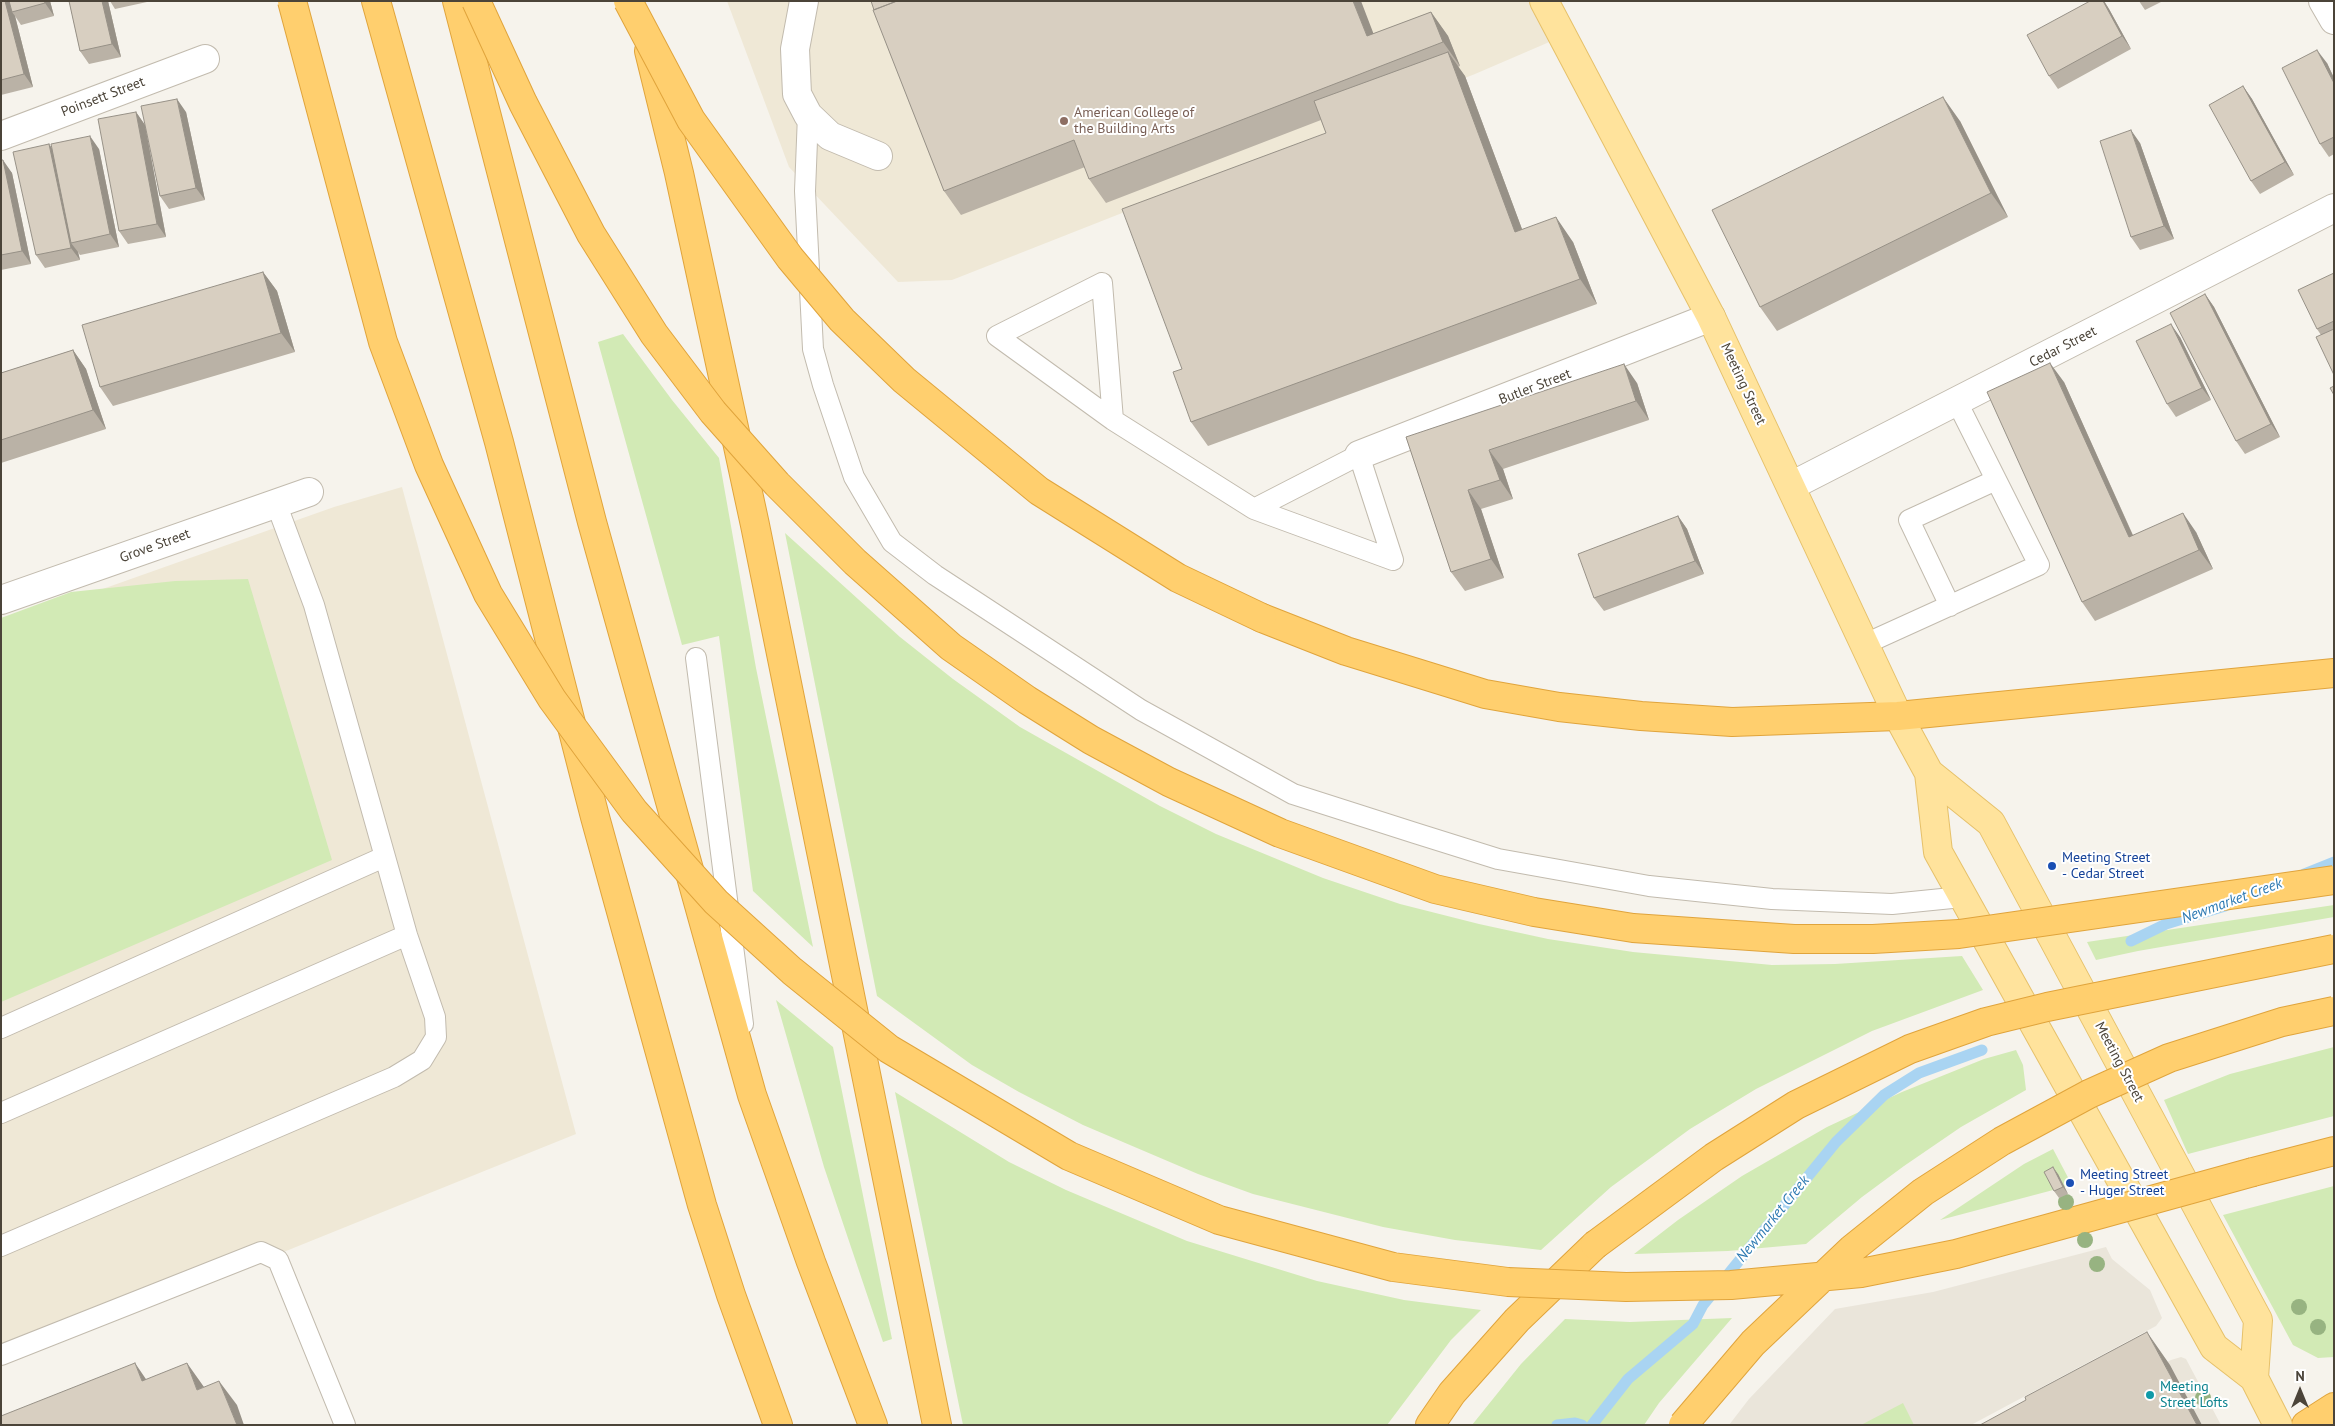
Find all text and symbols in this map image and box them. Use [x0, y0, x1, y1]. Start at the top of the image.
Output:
street label: Poinsett Street [59, 73, 147, 121]
place label: American College of the Building Arts [1074, 105, 1194, 138]
marker: American College of the Building Arts [1058, 115, 1070, 127]
street label: Cedar Street [2027, 323, 2099, 371]
street label: Meeting Street [1717, 340, 1769, 428]
street label: Butler Street [1497, 366, 1573, 408]
street label: Grove Street [117, 525, 193, 567]
place label: Meeting Street - Cedar Street [2062, 850, 2150, 882]
marker: Meeting Street - Cedar Street [2046, 860, 2058, 872]
water label: Newmarket Creek [2179, 874, 2285, 928]
street label: Meeting Street [2091, 1019, 2147, 1105]
place label: Meeting Street - Huger Street [2080, 1167, 2168, 1200]
water label: Newmarket Creek [1733, 1172, 1813, 1266]
marker: Meeting Street - Huger Street [2064, 1177, 2076, 1189]
north arrow [2275, 1366, 2325, 1416]
text: N [2295, 1367, 2305, 1385]
place label: Meeting Street Lofts [2160, 1379, 2228, 1411]
marker: Meeting Street Lofts [2144, 1389, 2156, 1401]

